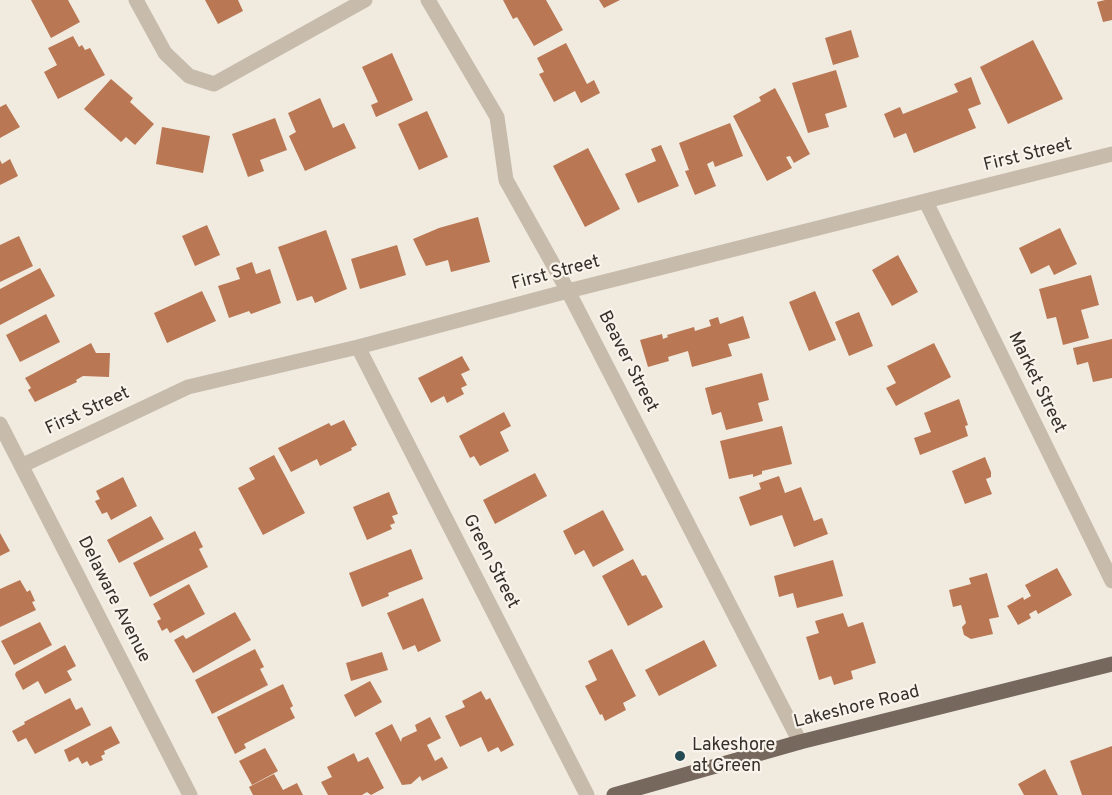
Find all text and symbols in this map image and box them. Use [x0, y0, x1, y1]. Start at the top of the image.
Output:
street label: First Street [982, 135, 1074, 177]
street label: First Street [510, 252, 602, 296]
street label: Beaver Street [592, 308, 662, 416]
street label: Market Street [1002, 329, 1070, 437]
street label: First Street [42, 383, 134, 441]
street label: Green Street [457, 511, 523, 613]
street label: Delaware Avenue [72, 533, 154, 667]
street label: Lakeshore Road [792, 682, 922, 734]
place label: Lakeshore at Green [692, 735, 775, 777]
marker: Lakeshore at Green [673, 749, 687, 763]

